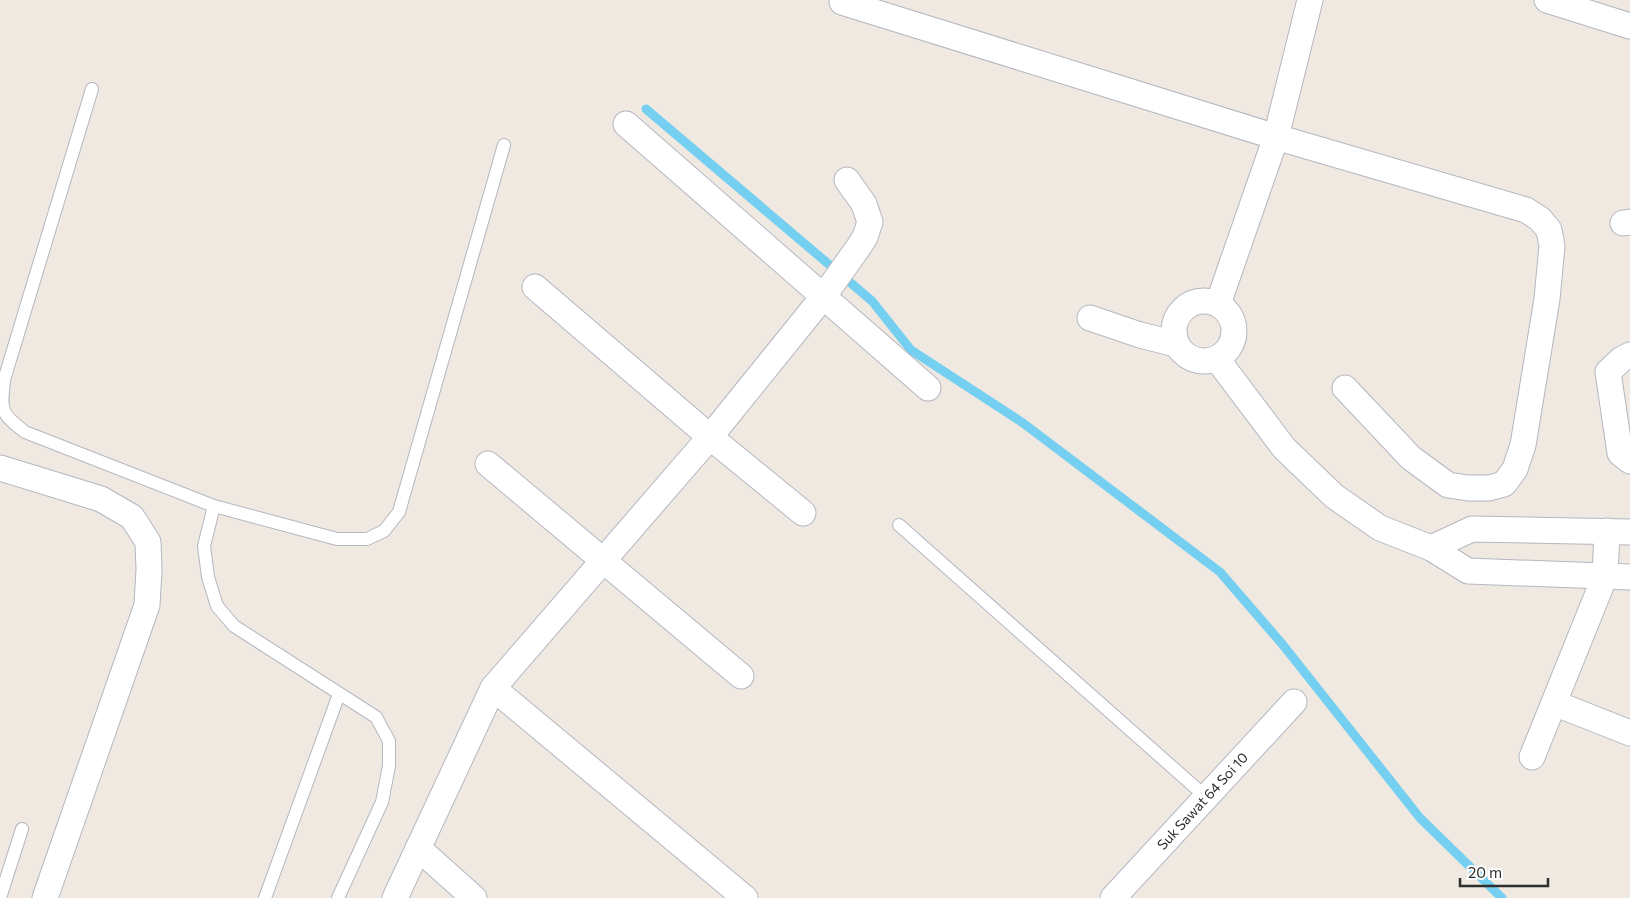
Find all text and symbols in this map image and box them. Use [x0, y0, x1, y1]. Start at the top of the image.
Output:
street label: Suk Sawat 64 Soi 10 [1153, 749, 1251, 853]
scale bar [1460, 856, 1548, 888]
text: 20 m [1468, 863, 1502, 881]

